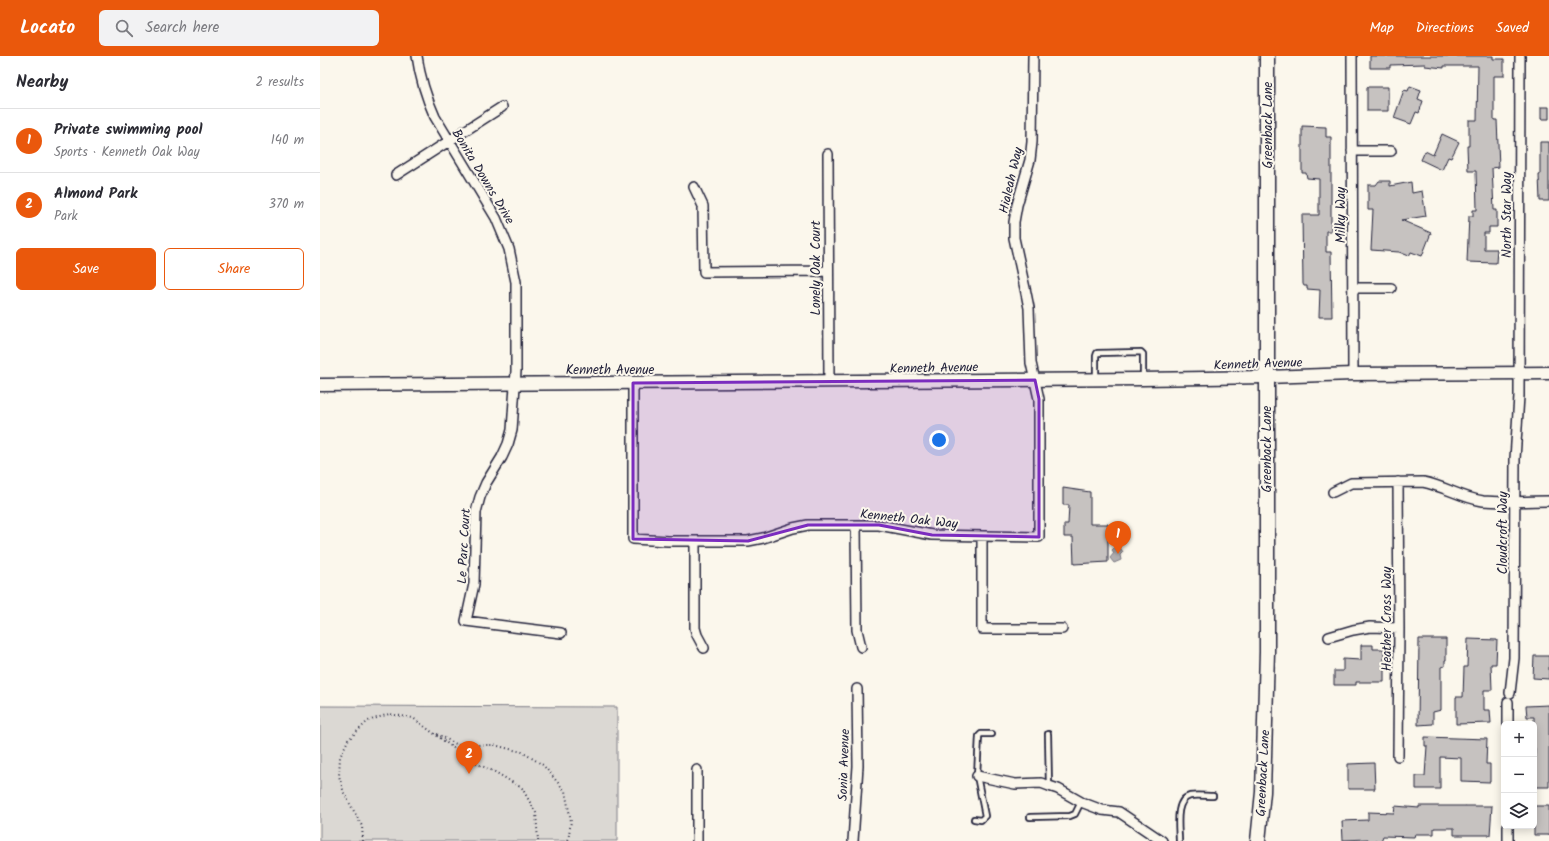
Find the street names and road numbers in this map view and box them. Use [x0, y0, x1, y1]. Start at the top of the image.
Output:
street label: Greenback Lane [1258, 81, 1279, 168]
street label: Bonita Downs Drive [446, 125, 520, 229]
street label: Hialeah Way [994, 144, 1029, 216]
street label: North Star Way [1497, 171, 1518, 258]
street label: Milky Way [1331, 186, 1352, 243]
street label: Lonely Oak Court [806, 220, 827, 315]
street label: Kenneth Avenue [1213, 352, 1303, 377]
street label: Kenneth Avenue [889, 357, 979, 380]
street label: Kenneth Avenue [566, 360, 655, 381]
street label: Greenback Lane [1257, 405, 1278, 492]
street label: Cloudcroft Way [1493, 491, 1514, 575]
street label: Kenneth Oak Way [859, 504, 960, 535]
street label: Le Parc Court [452, 507, 477, 585]
street label: Heather Cross Way [1377, 566, 1398, 671]
street label: Sonia Avenue [833, 728, 856, 802]
street label: Greenback Lane [1251, 729, 1276, 817]

